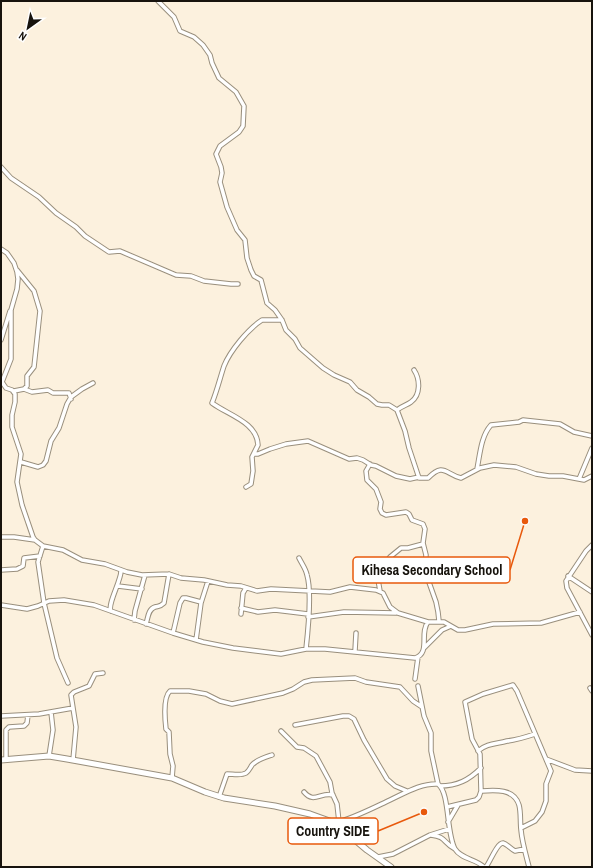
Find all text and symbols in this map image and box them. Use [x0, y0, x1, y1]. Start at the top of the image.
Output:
north arrow [8, 8, 48, 48]
text: N [16, 29, 29, 44]
callout: Kihesa Secondary School [353, 557, 510, 583]
text: Kihesa Secondary School [361, 561, 503, 579]
callout: Country SIDE [288, 818, 378, 844]
text: Country SIDE [296, 822, 370, 840]

